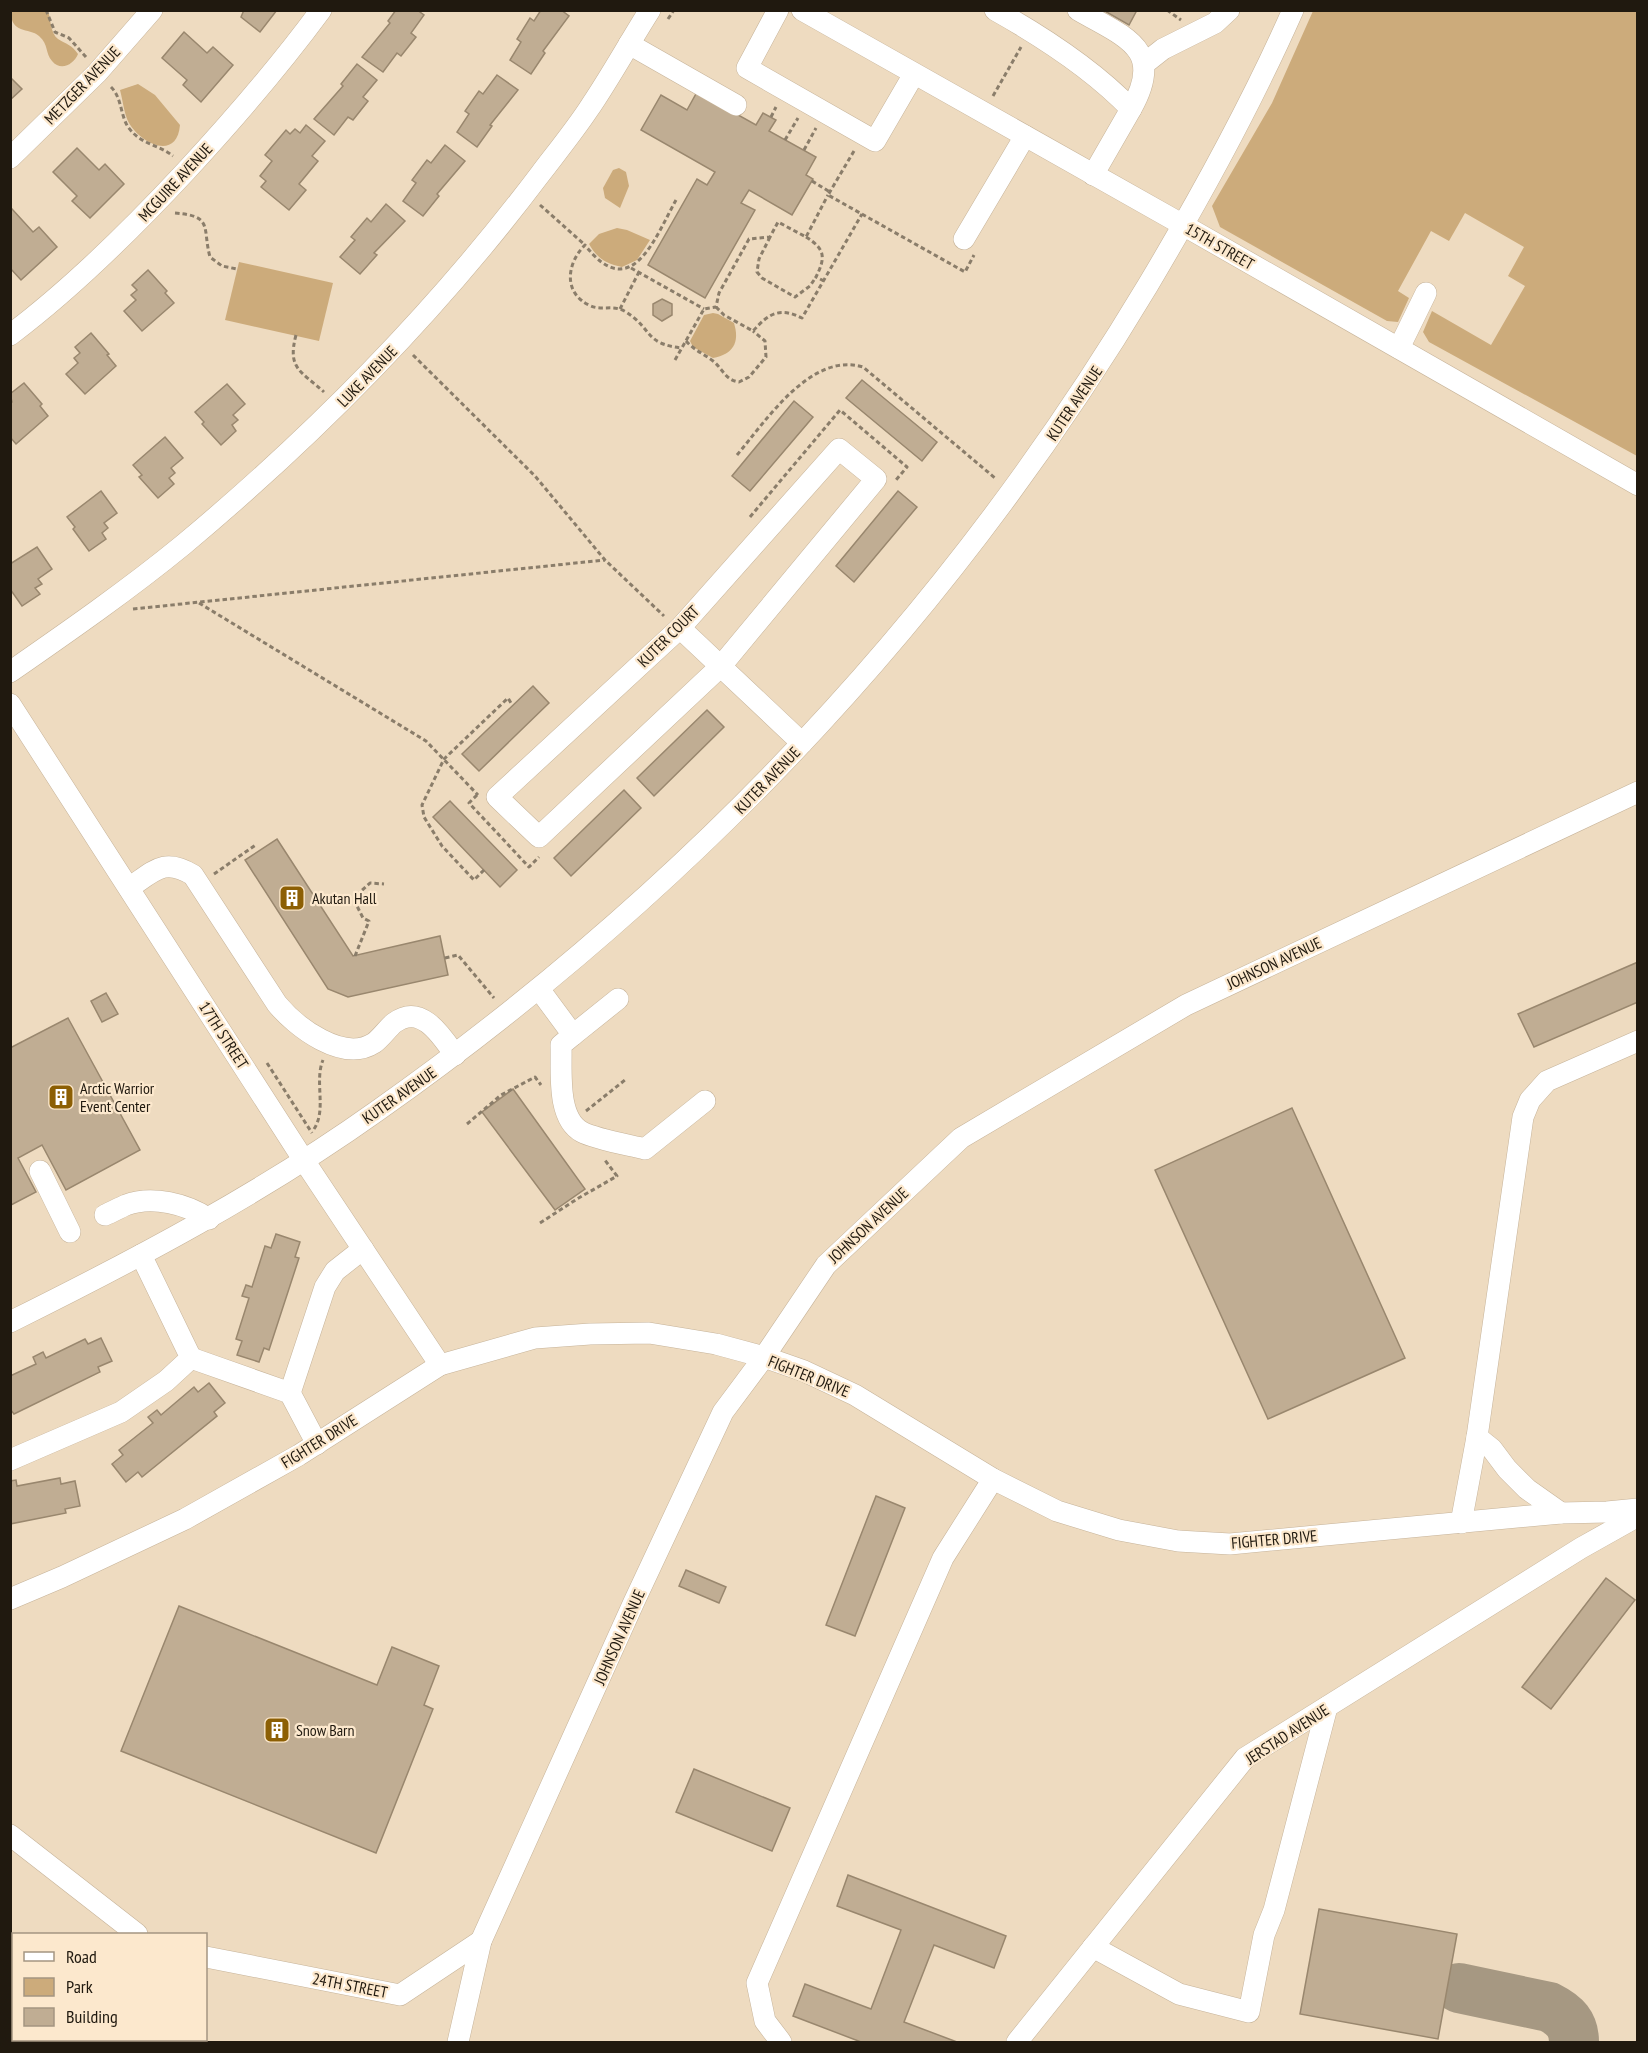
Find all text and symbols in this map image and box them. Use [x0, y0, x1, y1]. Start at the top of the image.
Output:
street label: METZGER AVENUE [40, 42, 124, 128]
street label: MCGUIRE AVENUE [134, 139, 216, 225]
street label: 15TH STREET [1182, 218, 1258, 274]
street label: LUKE AVENUE [333, 341, 401, 411]
street label: KUTER AVENUE [1042, 362, 1106, 444]
street label: KUTER COURT [633, 601, 703, 671]
street label: KUTER AVENUE [730, 742, 804, 818]
building icon: Akutan Hall [277, 883, 307, 913]
place label: Akutan Hall [312, 888, 377, 908]
street label: JOHNSON AVENUE [1223, 932, 1325, 994]
street label: 17TH STREET [195, 998, 253, 1072]
street label: KUTER AVENUE [358, 1062, 440, 1128]
place label: Arctic Warrior Event Center [80, 1078, 155, 1116]
building icon: Arctic Warrior Event Center [46, 1082, 76, 1112]
street label: JOHNSON AVENUE [823, 1183, 912, 1268]
street label: FIGHTER DRIVE [765, 1351, 853, 1401]
street label: FIGHTER DRIVE [277, 1410, 361, 1472]
street label: FIGHTER DRIVE [1230, 1525, 1318, 1553]
street label: JOHNSON AVENUE [589, 1586, 649, 1689]
street label: JERSTAD AVENUE [1241, 1700, 1333, 1769]
building icon: Snow Barn [262, 1715, 292, 1745]
place label: Snow Barn [296, 1720, 355, 1740]
legend [12, 1933, 207, 2041]
text: Road [66, 1945, 97, 1968]
street label: 24TH STREET [311, 1968, 389, 2002]
text: Park [66, 1975, 93, 1998]
text: Building [66, 2005, 118, 2028]

